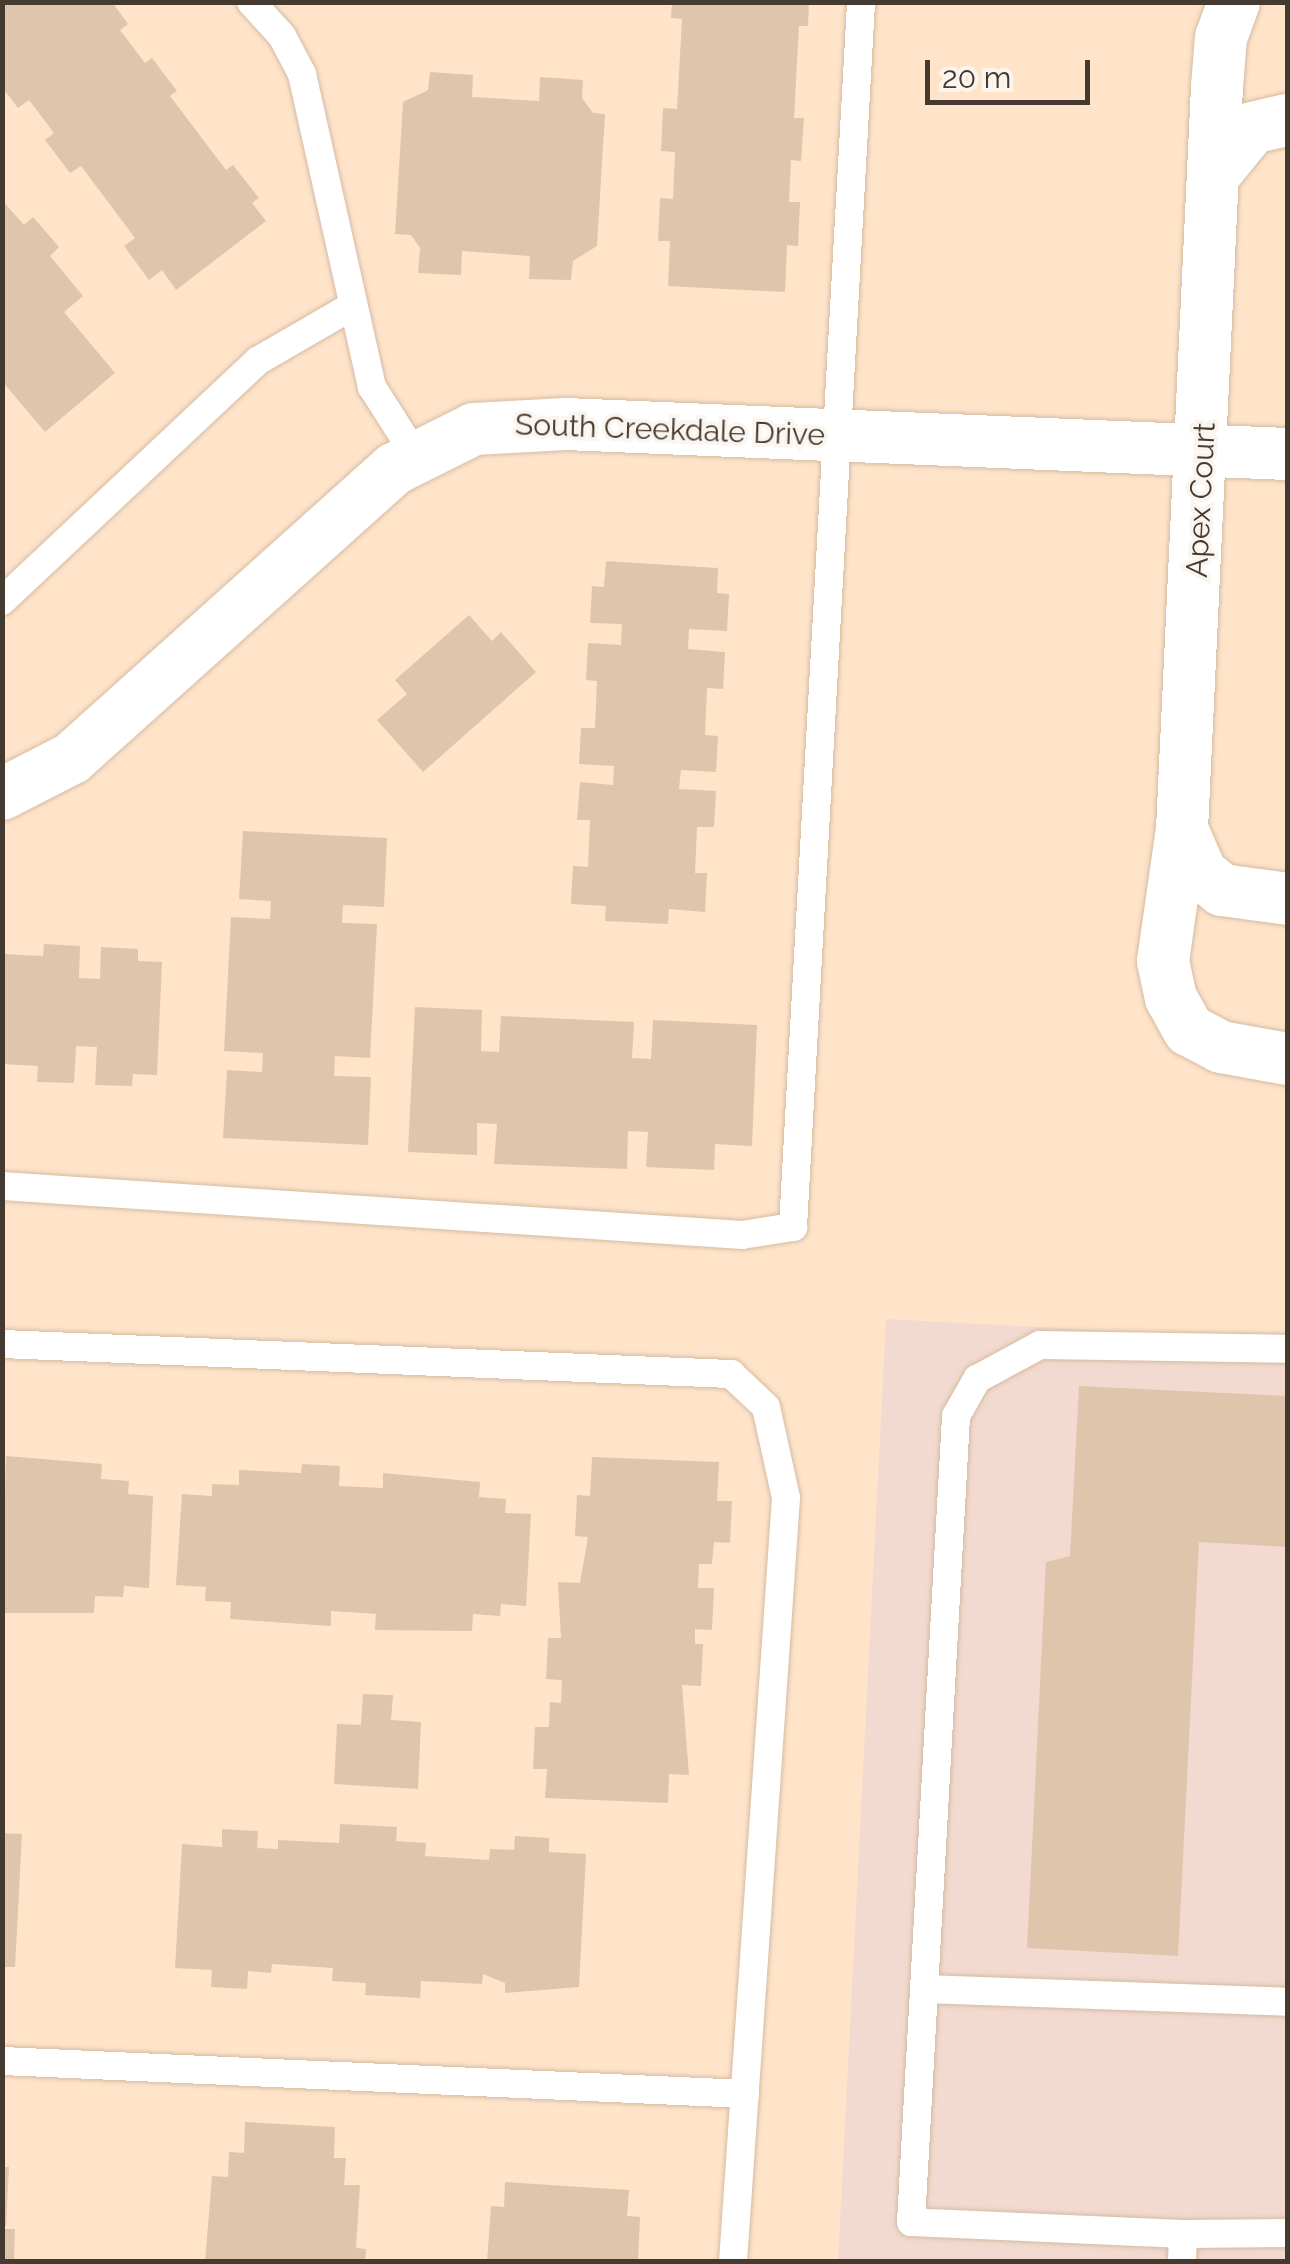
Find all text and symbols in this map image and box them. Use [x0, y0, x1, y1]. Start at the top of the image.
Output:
scale bar [930, 40, 1095, 102]
text: 20 m [942, 60, 1011, 95]
street label: South Creekdale Drive [514, 407, 826, 453]
street label: Apex Court [1179, 421, 1223, 579]

